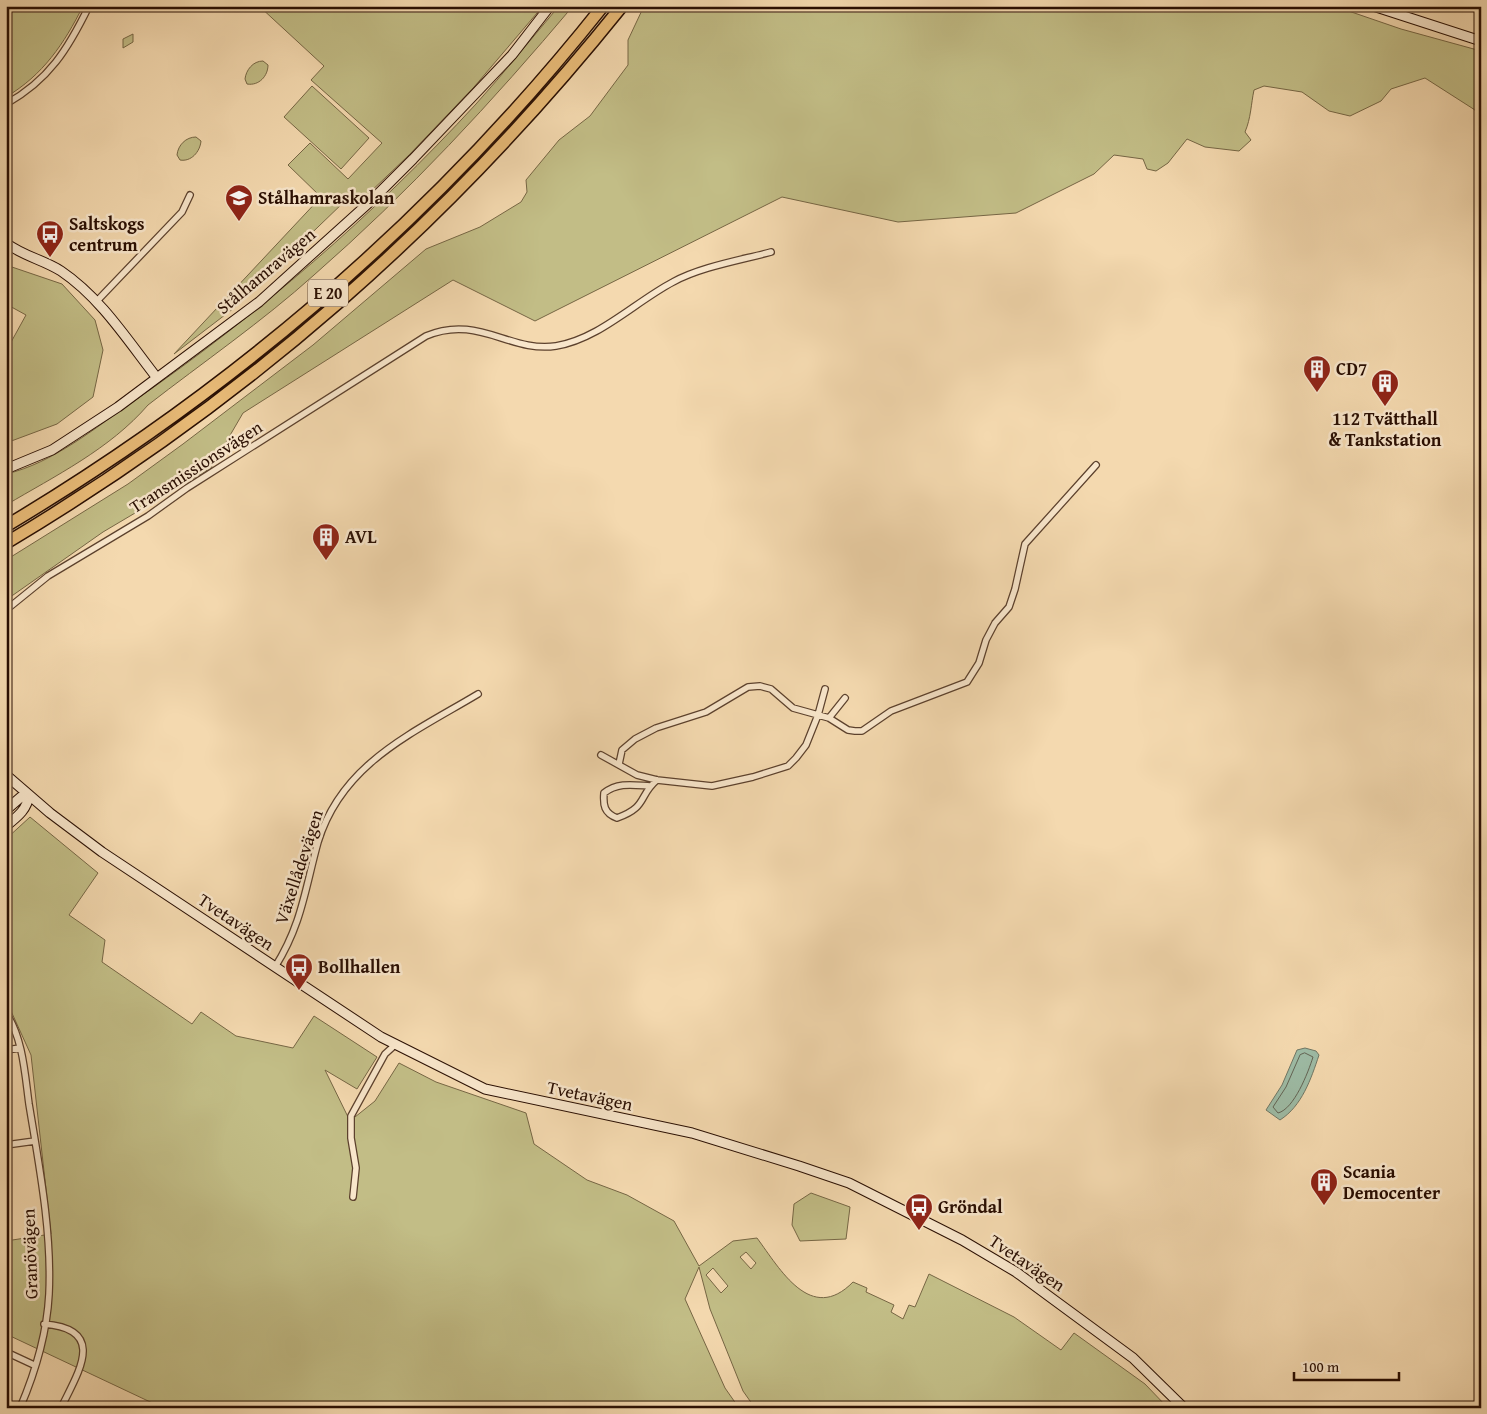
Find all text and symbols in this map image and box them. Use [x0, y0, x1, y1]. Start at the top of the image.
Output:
school or university icon: Stålhamraskolan [224, 183, 254, 222]
place label: Stålhamraskolan [258, 184, 395, 211]
place label: Saltskogs centrum [69, 210, 145, 258]
bus stop icon: Saltskogs centrum [35, 219, 65, 258]
street label: Stålhamravägen [210, 221, 321, 320]
road number: E 20 [308, 280, 348, 306]
building icon: CD7 [1302, 354, 1332, 393]
place label: CD7 [1336, 355, 1367, 382]
building icon: 112 Tvätthall & Tankstation [1370, 368, 1400, 407]
place label: 112 Tvätthall & Tankstation [1329, 405, 1442, 453]
street label: Transmissionsvägen [124, 413, 268, 520]
building icon: AVL [311, 522, 341, 561]
place label: AVL [345, 523, 377, 550]
street label: Växellådevägen [267, 806, 330, 928]
street label: Tvetavägen [193, 886, 280, 957]
bus stop icon: Bollhallen [284, 952, 314, 991]
place label: Bollhallen [318, 953, 401, 980]
street label: Tvetavägen [545, 1073, 635, 1118]
place label: Scania Democenter [1343, 1158, 1441, 1206]
building icon: Scania Democenter [1309, 1167, 1339, 1206]
bus stop icon: Gröndal [904, 1192, 934, 1231]
place label: Gröndal [938, 1193, 1003, 1220]
street label: Granövägen [14, 1208, 45, 1300]
street label: Tvetavägen [984, 1227, 1071, 1298]
scale bar [1294, 1349, 1400, 1381]
text: 100 m [1302, 1356, 1340, 1377]

